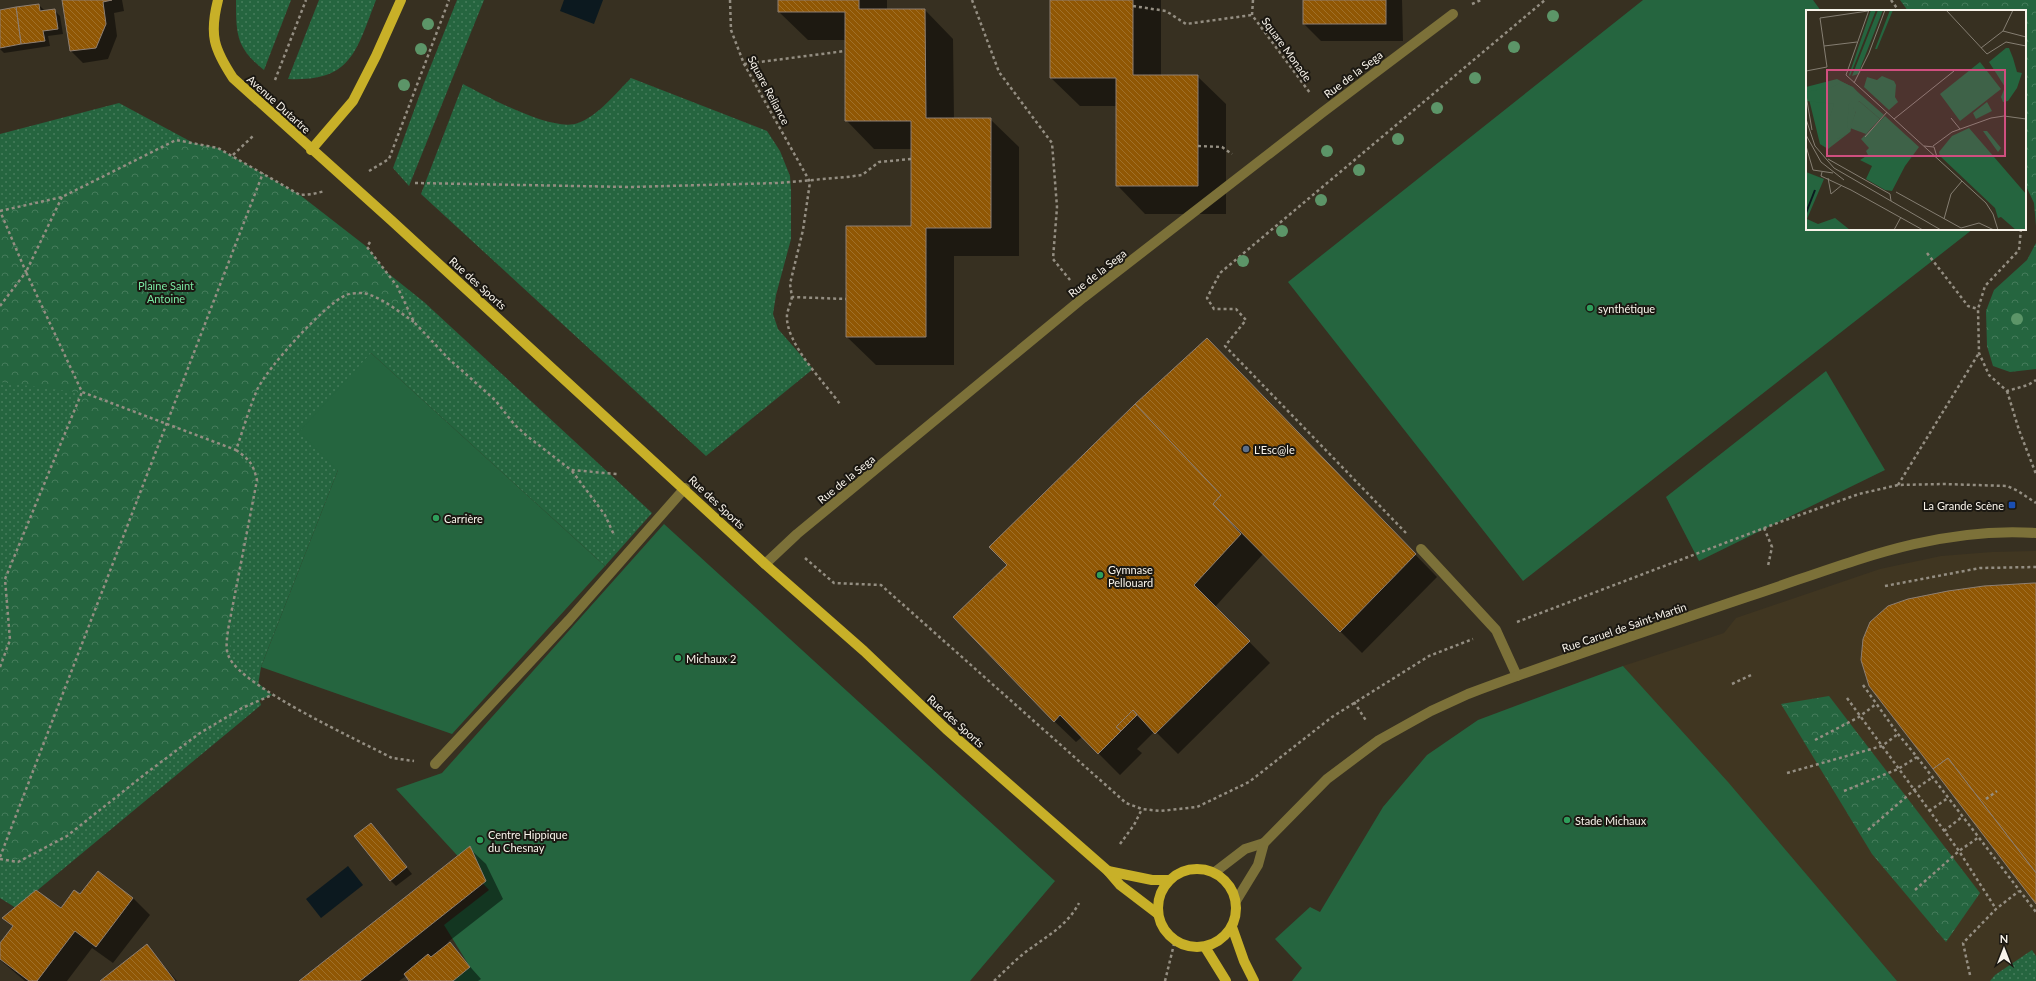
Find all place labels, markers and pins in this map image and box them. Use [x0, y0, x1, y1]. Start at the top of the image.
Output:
place label: synthétique [1598, 302, 1655, 315]
marker: synthétique [1585, 303, 1595, 313]
place label: L'Esc@le [1254, 443, 1295, 456]
marker: L'Esc@le [1241, 444, 1251, 454]
place label: La Grande Scène [1923, 499, 2004, 512]
marker: La Grande Scène [2007, 500, 2017, 510]
place label: Carrière [444, 512, 483, 525]
marker: Carrière [431, 513, 441, 523]
place label: Gymnase Pellouard [1108, 563, 1153, 589]
marker: Gymnase Pellouard [1095, 570, 1105, 580]
place label: Michaux 2 [686, 652, 736, 665]
marker: Michaux 2 [673, 653, 683, 663]
place label: Stade Michaux [1575, 814, 1647, 827]
marker: Stade Michaux [1562, 815, 1572, 825]
place label: Centre Hippique du Chesnay [488, 828, 568, 854]
marker: Centre Hippique du Chesnay [475, 835, 485, 845]

